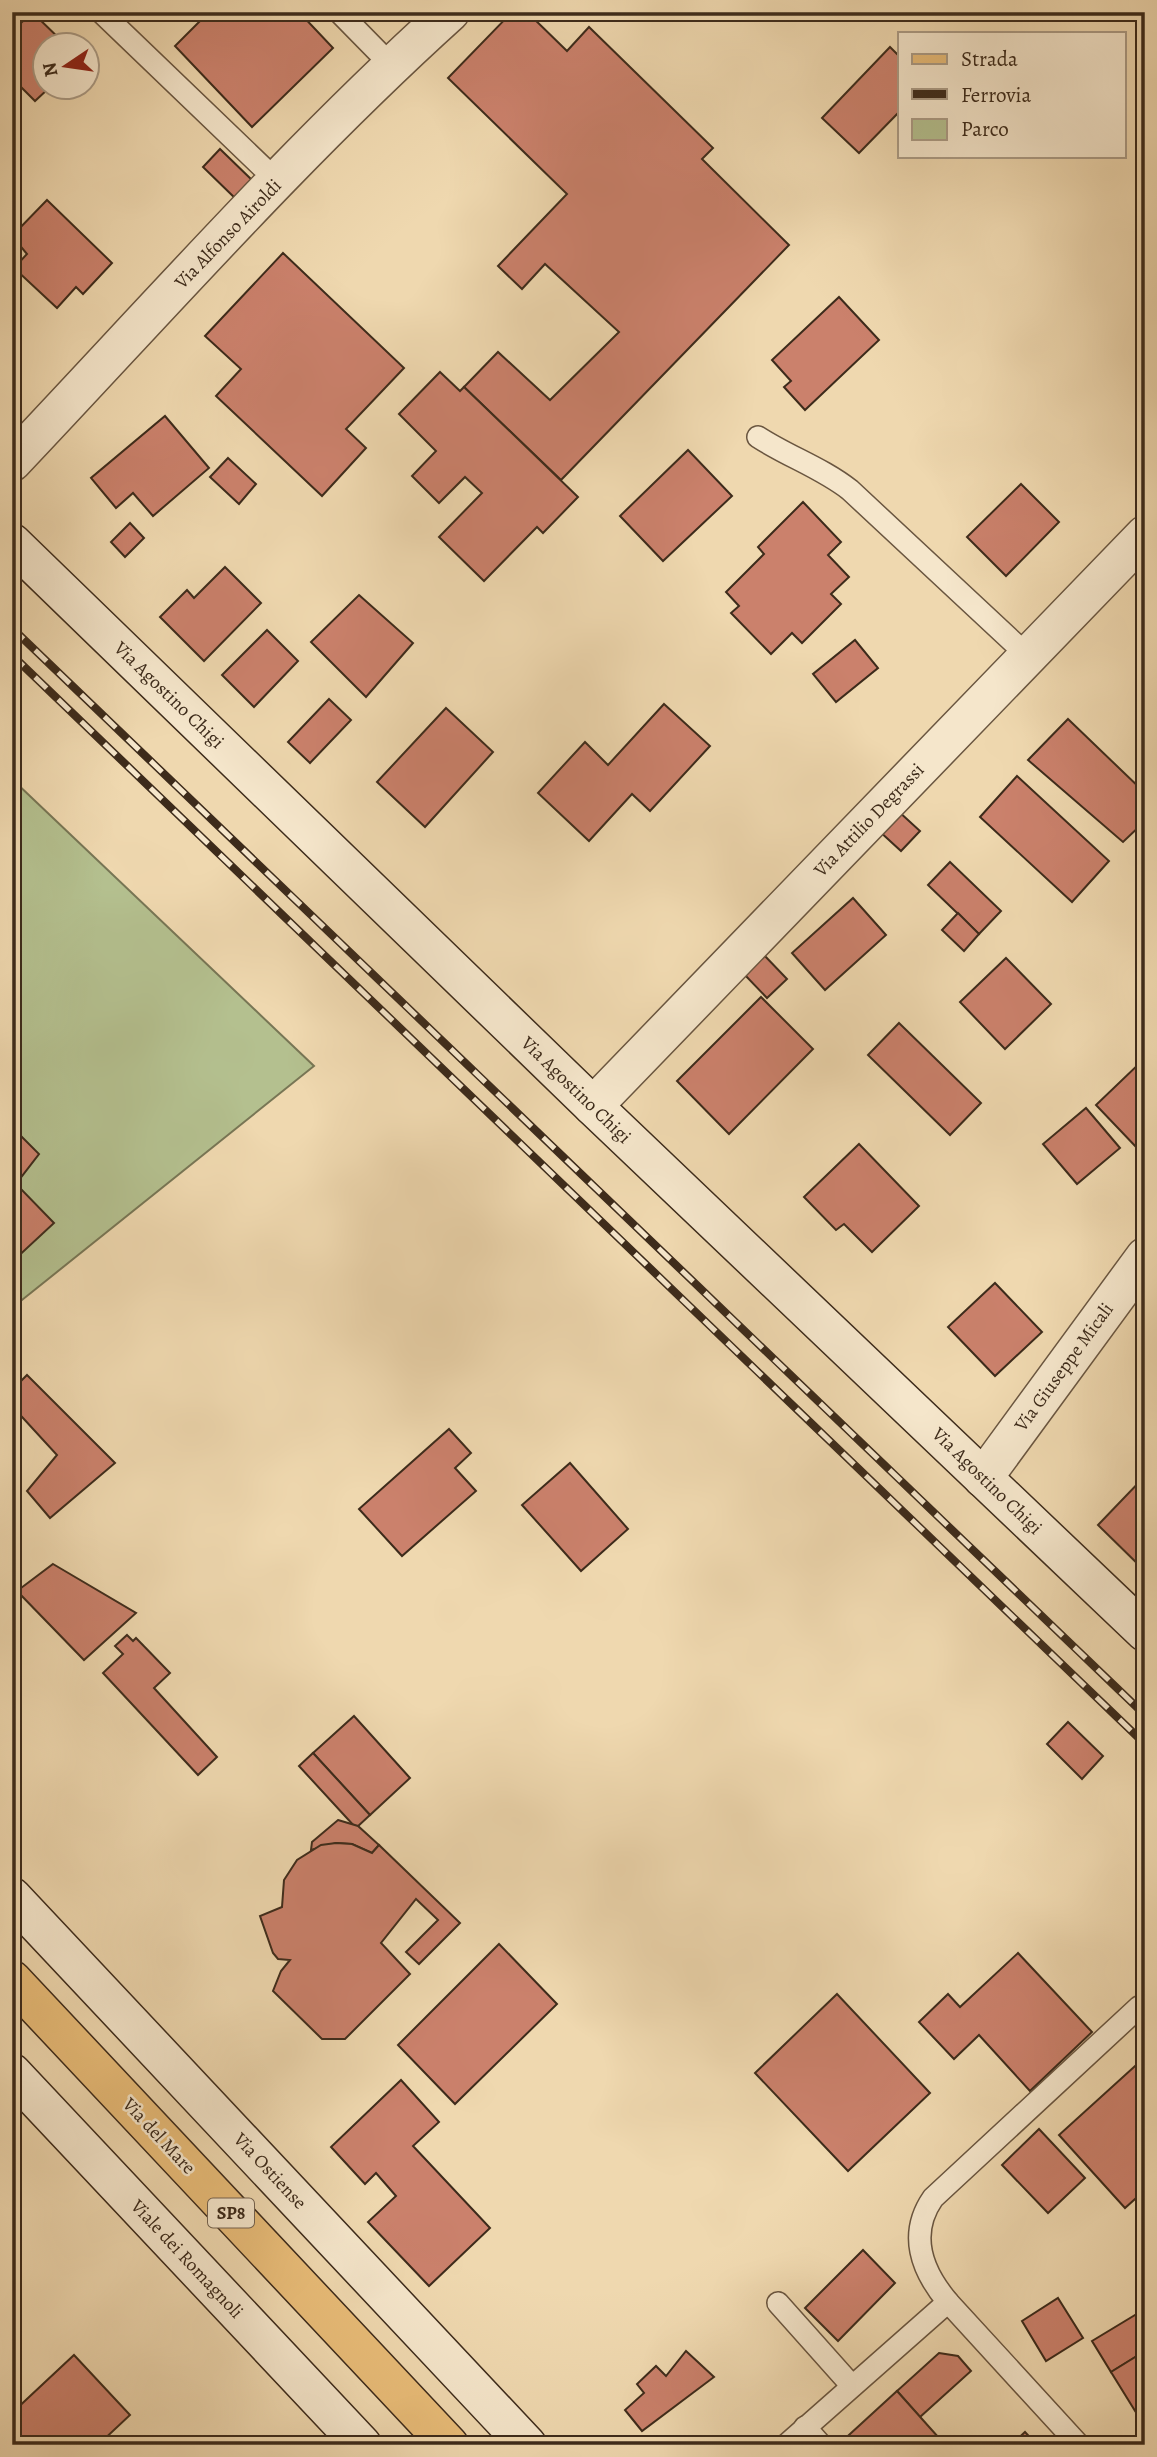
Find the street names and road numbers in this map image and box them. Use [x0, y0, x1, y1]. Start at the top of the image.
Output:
street label: Via Alfonso Airoldi [168, 173, 287, 295]
street label: Via Agostino Chigi [107, 635, 230, 754]
street label: Via Attilio Degrassi [807, 757, 930, 883]
street label: Via Agostino Chigi [514, 1030, 637, 1149]
street label: Via Giuseppe Micali [1008, 1297, 1120, 1437]
street label: Via Agostino Chigi [925, 1421, 1048, 1540]
street label: Via del Mare [116, 2091, 201, 2180]
street label: Via Ostiense [227, 2126, 312, 2215]
street label: Viale dei Romagnoli [124, 2193, 249, 2324]
road number: SP8 [208, 2199, 254, 2228]

